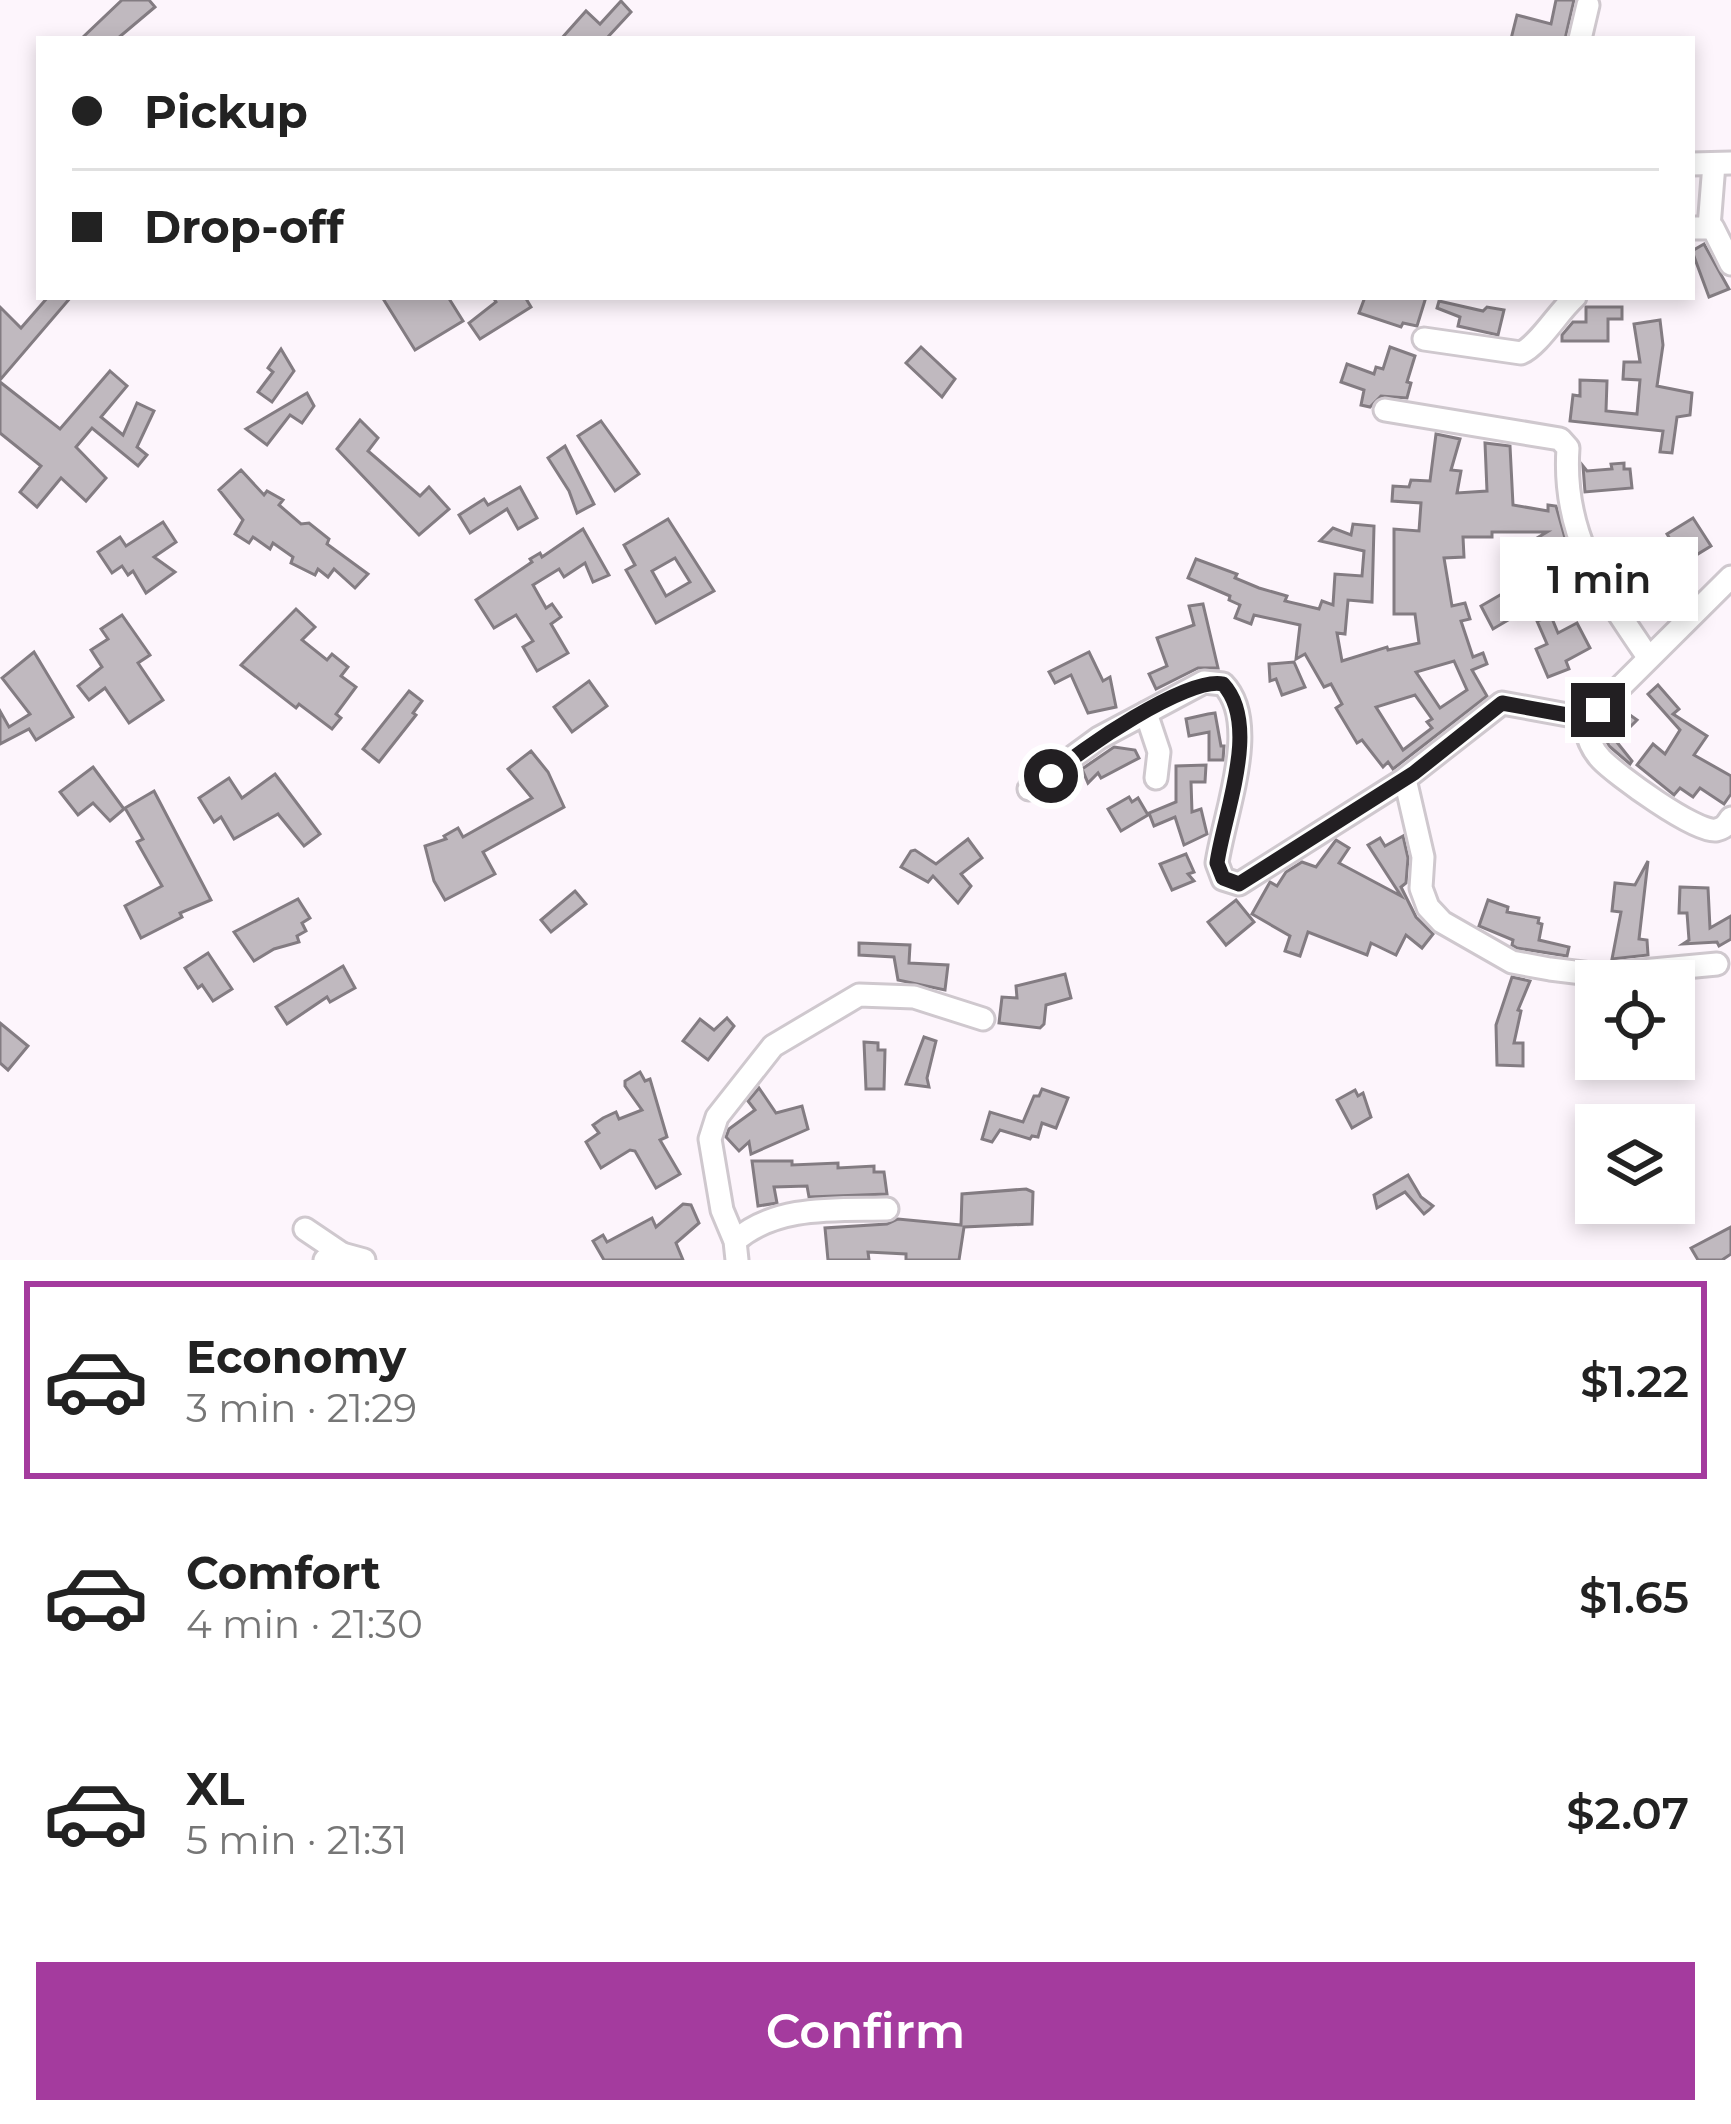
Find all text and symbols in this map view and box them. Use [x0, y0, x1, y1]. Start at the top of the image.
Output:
text: Pickup [144, 84, 308, 139]
text: Drop-off [144, 199, 344, 254]
callout: 1 min [1499, 536, 1697, 620]
text: 1 min [1547, 555, 1651, 603]
route end [1571, 683, 1625, 737]
route start [1024, 749, 1078, 803]
map controls [1575, 960, 1695, 1224]
button: locate [1575, 960, 1695, 1080]
button: layers [1575, 1104, 1695, 1224]
icon: car [42, 1326, 150, 1434]
text: Economy [186, 1329, 406, 1384]
text: $1.22 [1580, 1353, 1689, 1408]
text: 3 min · 21:29 [186, 1384, 417, 1432]
icon: car [42, 1542, 150, 1650]
text: Comfort [186, 1545, 381, 1600]
text: $1.65 [1579, 1569, 1689, 1624]
text: 4 min · 21:30 [186, 1600, 423, 1648]
icon: car [42, 1758, 150, 1866]
text: XL [186, 1761, 244, 1816]
text: $2.07 [1566, 1785, 1689, 1840]
text: 5 min · 21:31 [186, 1816, 407, 1864]
button: Confirm [36, 1962, 1695, 2100]

